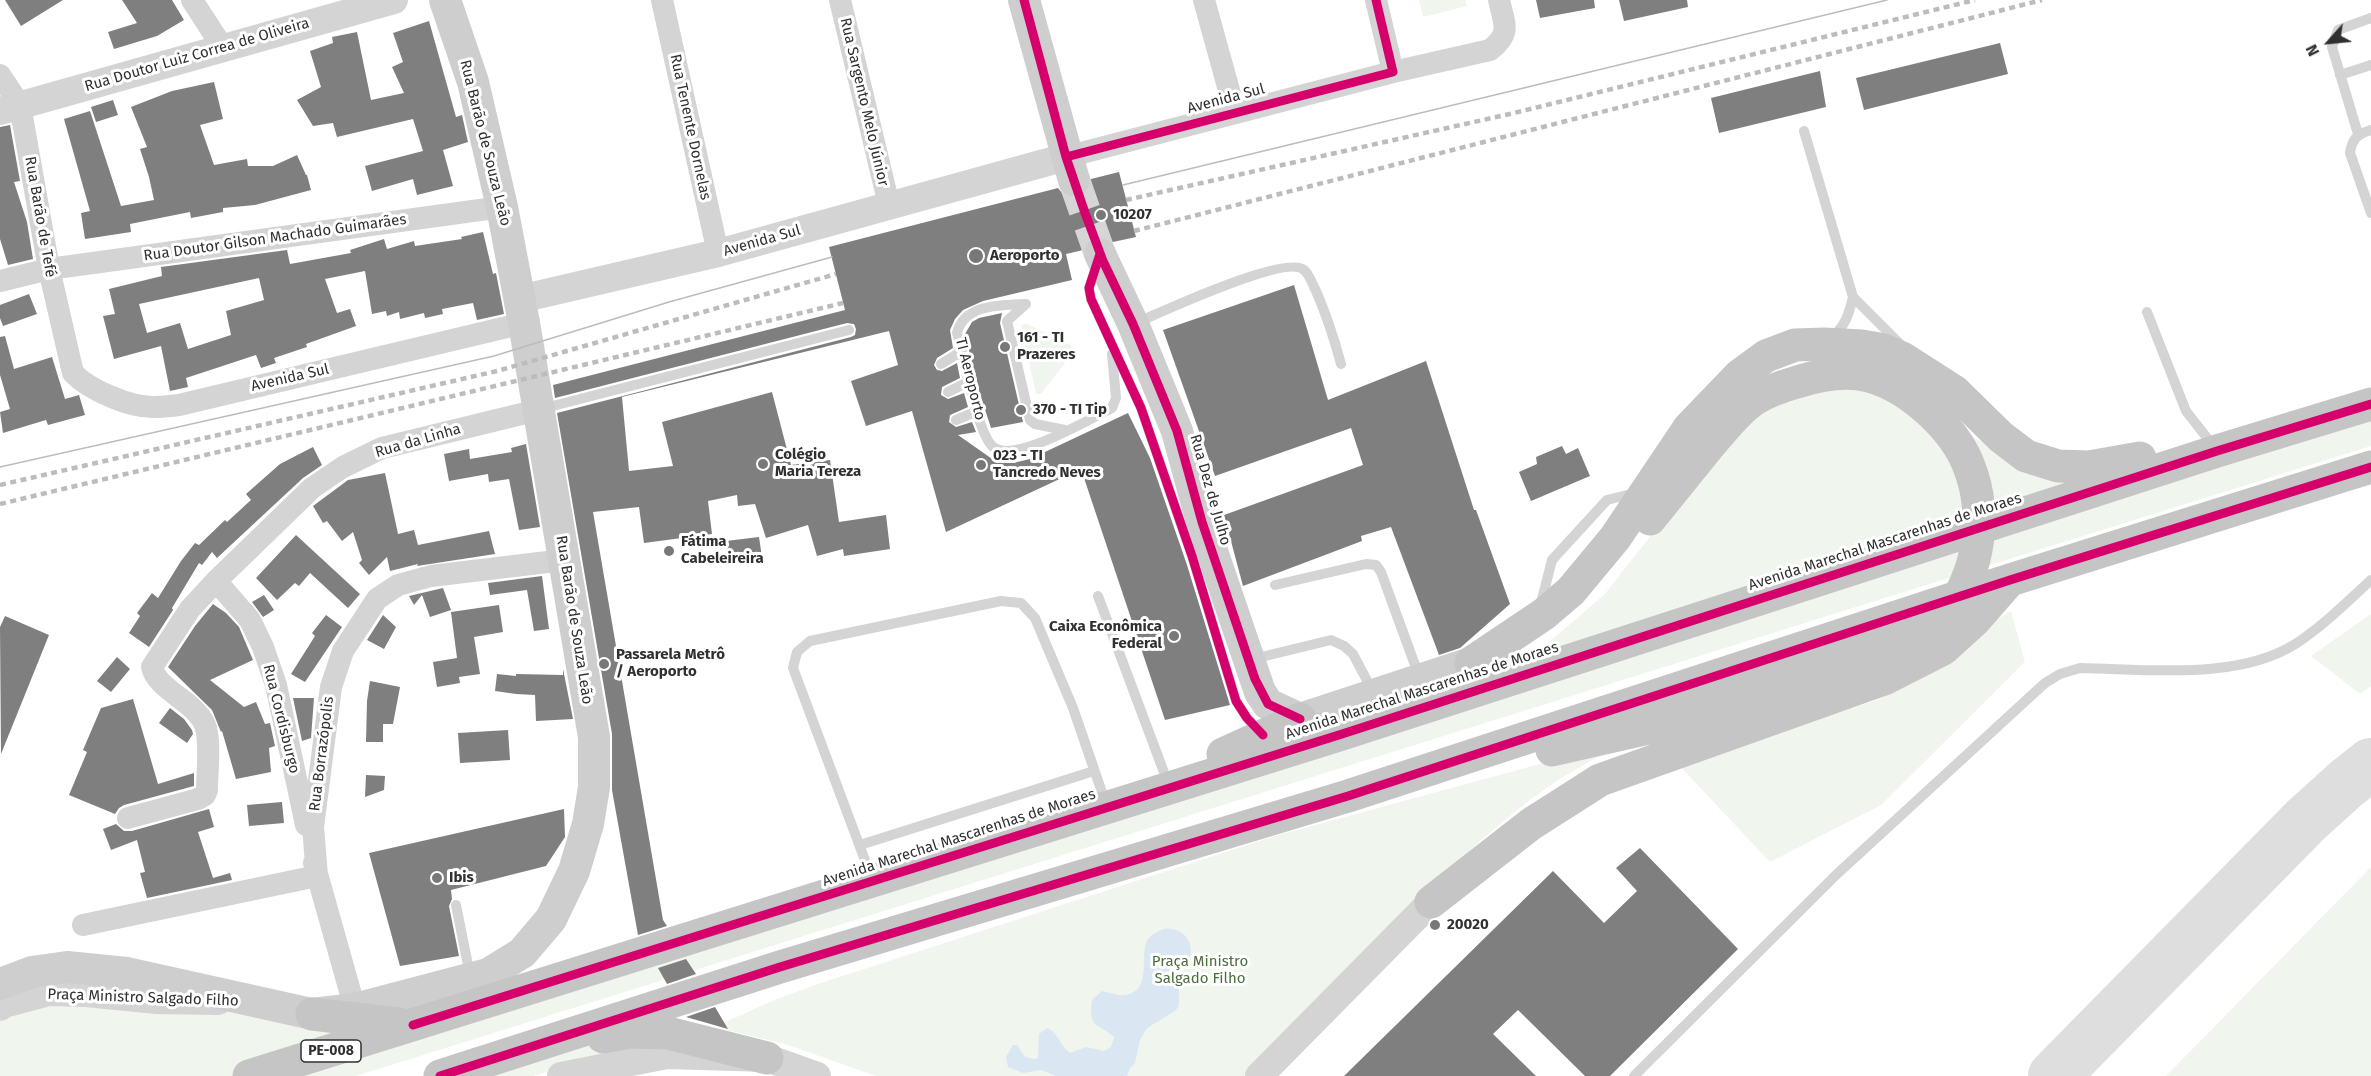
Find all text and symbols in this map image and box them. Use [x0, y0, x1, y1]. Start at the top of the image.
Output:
north arrow [2299, 12, 2359, 72]
street label: Rua Doutor Luiz Correa de Oliveira [83, 14, 311, 96]
street label: Rua Sargento Melo Júnior [836, 16, 892, 188]
text: N [2302, 41, 2323, 59]
street label: Rua Tenente Dornelas [666, 52, 714, 202]
street label: Rua Barão de Souza Leão [456, 58, 514, 228]
street label: Avenida Sul [1185, 80, 1267, 118]
street label: Rua Barão de Tefé [20, 155, 60, 279]
place label: 10207 [1113, 206, 1152, 224]
marker: 10207 [1094, 208, 1108, 222]
street label: Rua Doutor Gilson Machado Guimarães [142, 211, 408, 265]
street label: Avenida Sul [721, 221, 803, 261]
marker: Aeroporto [967, 247, 985, 265]
place label: Aeroporto [990, 247, 1059, 265]
place label: 161 - TI Prazeres [1017, 329, 1076, 364]
street label: TI Aeroporto [951, 336, 989, 422]
marker: 161 - TI Prazeres [998, 340, 1012, 354]
street label: Avenida Sul [249, 360, 331, 396]
place label: 370 - TI Tip [1033, 401, 1107, 419]
marker: 370 - TI Tip [1014, 403, 1028, 417]
street label: Rua da Linha [373, 420, 463, 462]
street label: Rua Dez de Julho [1186, 432, 1234, 548]
place label: Colégio Maria Tereza [775, 446, 861, 481]
place label: 023 - TI Tancredo Neves [993, 447, 1101, 482]
marker: Colégio Maria Tereza [756, 457, 770, 471]
marker: 023 - TI Tancredo Neves [974, 458, 988, 472]
street label: Avenida Marechal Mascarenhas de Moraes [1746, 489, 2024, 595]
place label: Fátima Cabeleireira [681, 533, 764, 568]
street label: Rua Barão de Souza Leão [552, 534, 596, 706]
marker: Fátima Cabeleireira [662, 544, 676, 558]
place label: Caixa Econômica Federal [1049, 618, 1162, 653]
marker: Caixa Econômica Federal [1167, 629, 1181, 643]
street label: Avenida Marechal Mascarenhas de Moraes [1283, 638, 1561, 744]
place label: Passarela Metrô / Aeroporto [616, 646, 725, 681]
marker: Passarela Metrô / Aeroporto [597, 657, 611, 671]
street label: Rua Cordisburgo [259, 663, 303, 775]
street label: Rua Borrazópolis [306, 696, 338, 812]
street label: Avenida Marechal Mascarenhas de Moraes [820, 785, 1098, 891]
place label: Ibis [449, 869, 474, 887]
marker: Ibis [430, 871, 444, 885]
place label: 20020 [1447, 916, 1489, 934]
marker: 20020 [1428, 918, 1442, 932]
park label: Praça Ministro Salgado Filho [1152, 953, 1248, 988]
street label: Praça Ministro Salgado Filho [47, 986, 239, 1010]
road number: PE-008 [301, 1040, 361, 1062]

